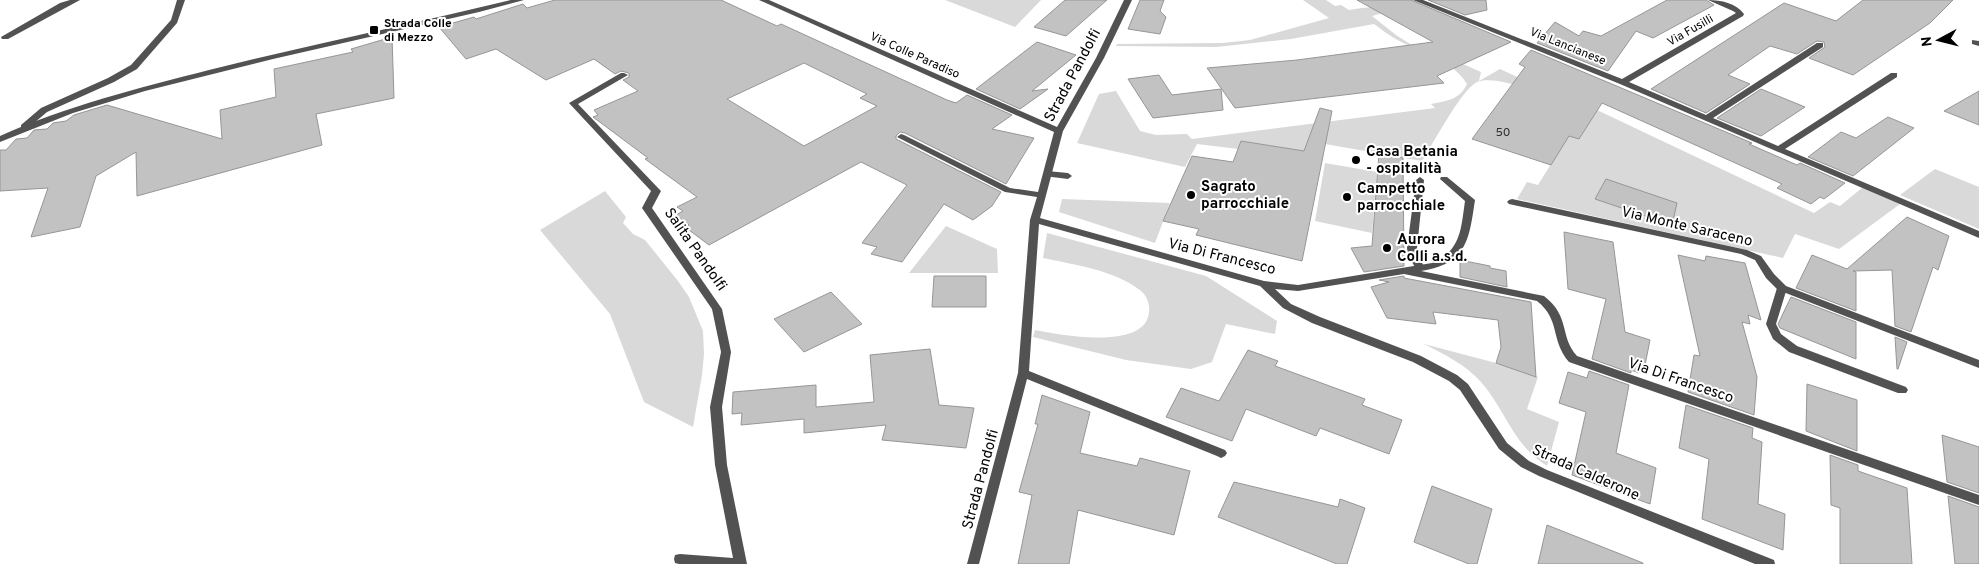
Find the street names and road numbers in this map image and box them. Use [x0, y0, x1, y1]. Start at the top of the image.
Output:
street label: Via Fusilli [1664, 11, 1717, 51]
street label: Via Lancianese [1527, 24, 1608, 69]
street label: Strada Pandolfi [1041, 26, 1106, 126]
street label: Via Colle Paradiso [867, 29, 962, 83]
street label: Via Monte Saraceno [1619, 203, 1754, 252]
street label: Salita Pandolfi [659, 205, 730, 295]
street label: Via Di Francesco [1166, 235, 1278, 280]
street label: Via Di Francesco [1625, 354, 1736, 408]
street label: Strada Pandolfi [959, 427, 1004, 532]
street label: Strada Calderone [1529, 441, 1642, 506]

